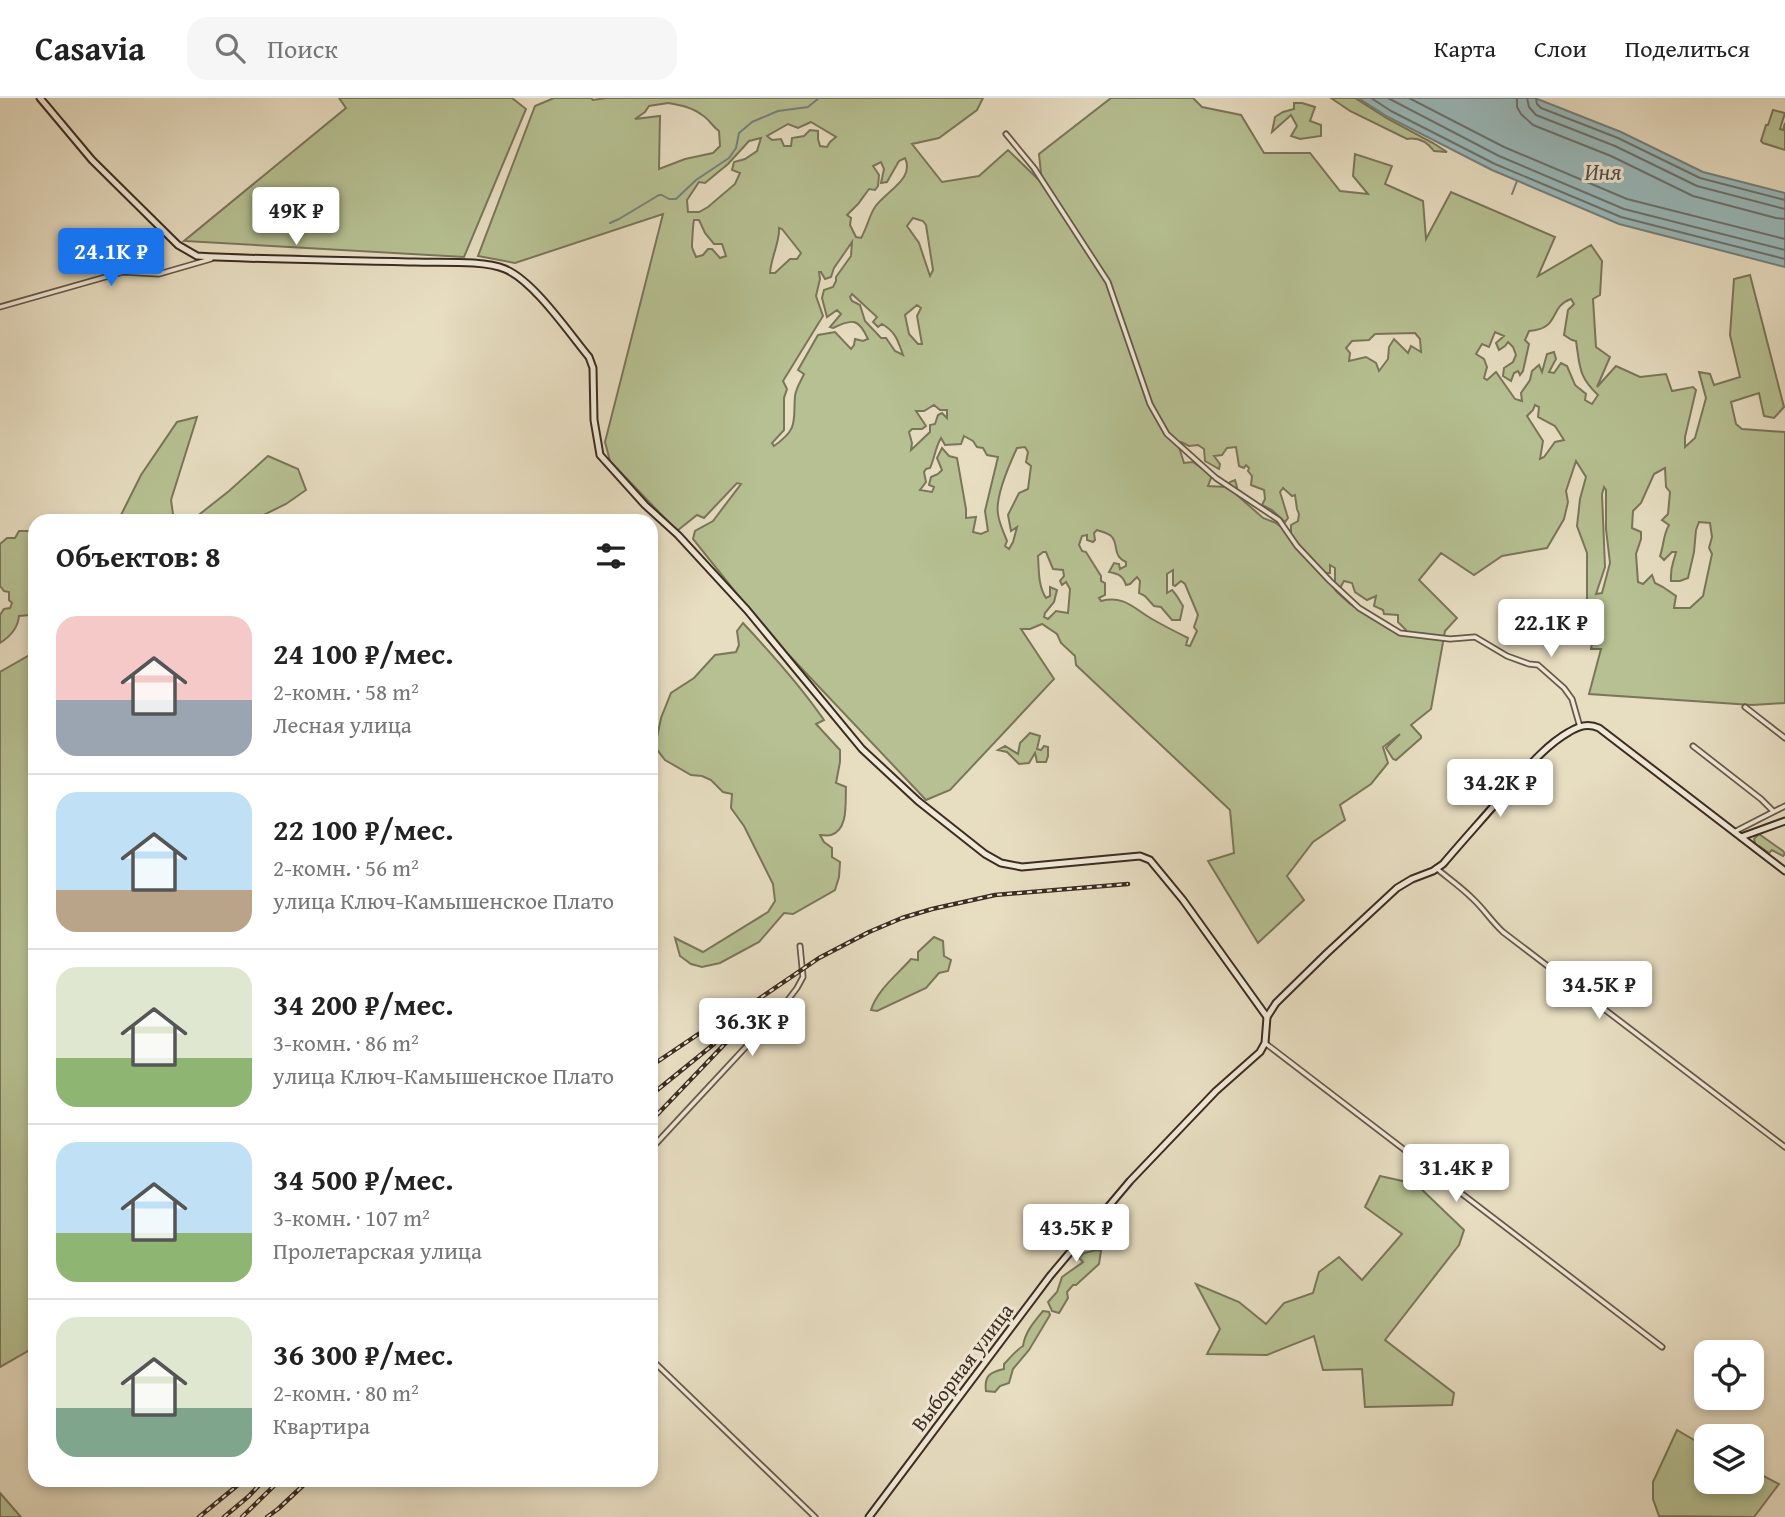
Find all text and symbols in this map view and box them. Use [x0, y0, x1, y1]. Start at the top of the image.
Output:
search box [187, 17, 677, 80]
text: Casavia [35, 24, 145, 72]
icon: search [211, 29, 249, 67]
text: Поиск [267, 29, 338, 68]
text: Карта [1434, 31, 1496, 66]
text: Слои [1534, 31, 1587, 66]
text: Поделиться [1625, 31, 1750, 66]
water label: Иня [1585, 155, 1621, 188]
pin: 49K ₽ [247, 188, 345, 247]
text: 49K ₽ [268, 193, 324, 226]
pin: 24.1K ₽ [46, 228, 176, 288]
text: 24.1K ₽ [74, 234, 148, 267]
text: Объектов: 8 [56, 534, 220, 578]
icon: filters [592, 537, 630, 575]
pin: 22.1K ₽ [1486, 600, 1616, 659]
text: 22.1K ₽ [1514, 605, 1588, 638]
text: 24 100 ₽/мес. [273, 631, 454, 675]
icon: home [112, 644, 196, 728]
text: 2-комн. · 58 m² [273, 675, 419, 708]
text: Лесная улица [273, 708, 412, 741]
pin: 34.2K ₽ [1435, 760, 1565, 819]
text: 34.2K ₽ [1463, 765, 1537, 798]
text: 22 100 ₽/мес. [273, 807, 454, 851]
icon: home [112, 820, 196, 904]
text: 2-комн. · 56 m² [273, 851, 419, 884]
text: улица Ключ-Камышенское Плато [273, 884, 614, 917]
pin: 34.5K ₽ [1534, 962, 1664, 1021]
text: 34.5K ₽ [1562, 967, 1636, 1000]
text: 34 200 ₽/мес. [273, 982, 454, 1026]
icon: home [112, 995, 196, 1079]
pin: 36.3K ₽ [687, 998, 817, 1058]
text: 36.3K ₽ [715, 1004, 789, 1037]
text: 3-комн. · 86 m² [273, 1026, 419, 1059]
text: улица Ключ-Камышенское Плато [273, 1059, 614, 1092]
pin: 31.4K ₽ [1391, 1144, 1521, 1204]
text: 31.4K ₽ [1419, 1150, 1493, 1183]
text: 34 500 ₽/мес. [273, 1157, 454, 1201]
icon: home [112, 1170, 196, 1254]
text: 3-комн. · 107 m² [273, 1201, 430, 1234]
pin: 43.5K ₽ [1011, 1204, 1141, 1264]
text: 43.5K ₽ [1039, 1210, 1113, 1243]
text: Пролетарская улица [273, 1234, 482, 1267]
street label: Выборная улица [903, 1296, 1021, 1438]
text: 36 300 ₽/мес. [273, 1332, 454, 1376]
map controls [1694, 1340, 1764, 1494]
button: locate [1694, 1340, 1764, 1410]
icon: home [112, 1345, 196, 1429]
text: 2-комн. · 80 m² [273, 1376, 419, 1409]
text: Квартира [273, 1409, 370, 1442]
button: layers [1694, 1424, 1764, 1494]

